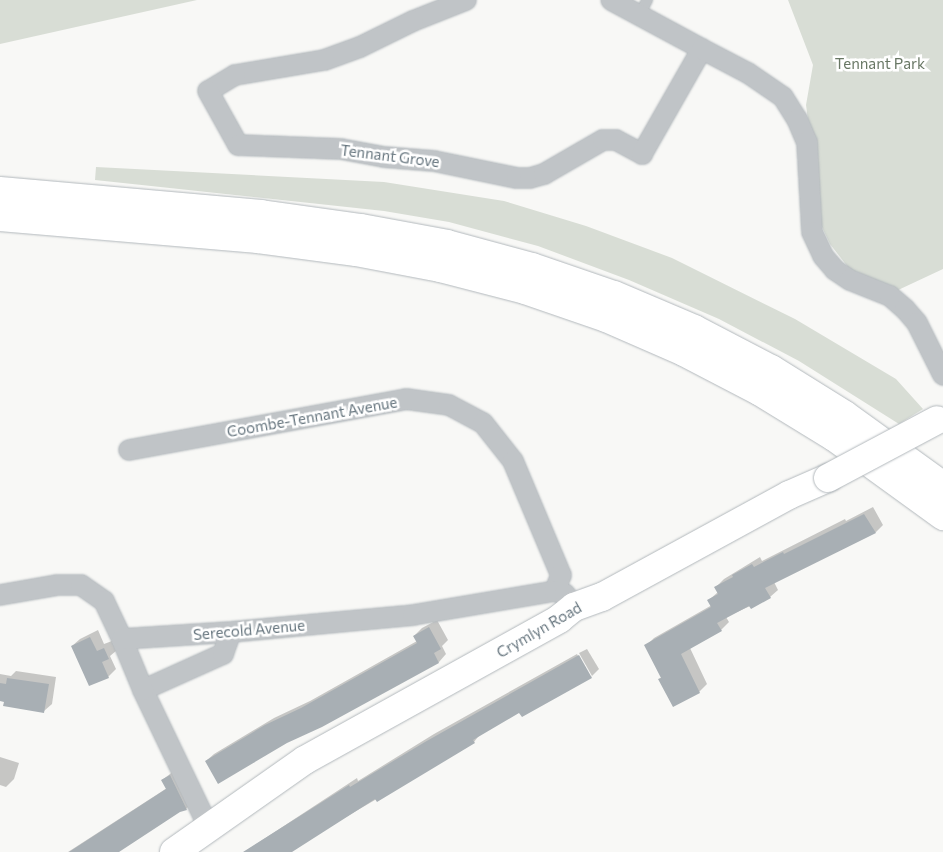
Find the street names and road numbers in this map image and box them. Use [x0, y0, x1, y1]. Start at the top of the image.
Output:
street label: Tennant Grove [339, 141, 441, 171]
street label: Coombe-Tennant Avenue [225, 393, 399, 441]
street label: Crymlyn Road [493, 598, 585, 662]
street label: Serecold Avenue [192, 616, 306, 644]

